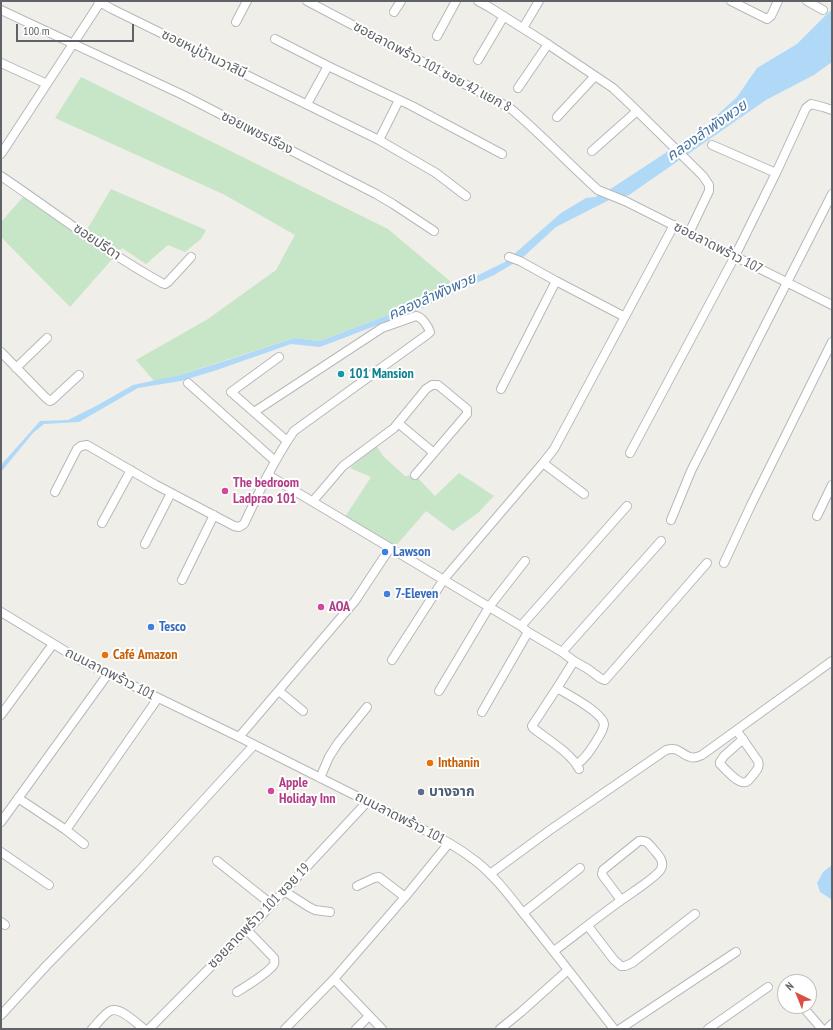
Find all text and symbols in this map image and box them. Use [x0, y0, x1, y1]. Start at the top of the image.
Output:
scale bar [18, 16, 136, 42]
street label: ซอยลาดพร้าว 101 ซอย 42 แยก 8 [350, 18, 514, 116]
text: 100 m [23, 23, 50, 38]
street label: ซอยหมู่บ้านวาสินี [159, 26, 249, 82]
water label: คลองลำพังพวย [663, 97, 751, 165]
street label: ซอยเพชรเรือง [218, 108, 296, 158]
street label: ซอยลาดพร้าว 107 [671, 218, 765, 278]
street label: ซอยปรีดา [70, 220, 124, 264]
water label: คลองลำพังพวย [385, 270, 479, 324]
place label: 101 Mansion [349, 366, 414, 382]
marker: 101 Mansion [336, 369, 346, 379]
place label: The bedroom Ladprao 101 [233, 475, 299, 508]
marker: The bedroom Ladprao 101 [220, 486, 230, 496]
place label: Lawson [393, 544, 430, 560]
marker: Lawson [380, 547, 390, 557]
place label: 7-Eleven [395, 586, 438, 602]
marker: 7-Eleven [382, 589, 392, 599]
place label: AOA [329, 599, 350, 615]
marker: AOA [316, 602, 326, 612]
place label: Tesco [159, 619, 186, 635]
marker: Tesco [146, 622, 156, 632]
street label: ถนนลาดพร้าว 101 [62, 644, 158, 704]
place label: Café Amazon [113, 647, 178, 663]
marker: Café Amazon [100, 650, 110, 660]
place label: Inthanin [438, 755, 479, 771]
marker: Inthanin [425, 758, 435, 768]
place label: Apple Holiday Inn [279, 775, 336, 808]
place label: บางจาก [429, 784, 475, 800]
marker: Apple Holiday Inn [266, 786, 276, 796]
marker: บางจาก [416, 787, 426, 797]
street label: ถนนลาดพร้าว 101 [352, 788, 448, 848]
street label: ซอยลาดพร้าว 101 ซอย 19 [204, 860, 314, 972]
north arrow [777, 974, 817, 1014]
text: N [783, 979, 796, 993]

